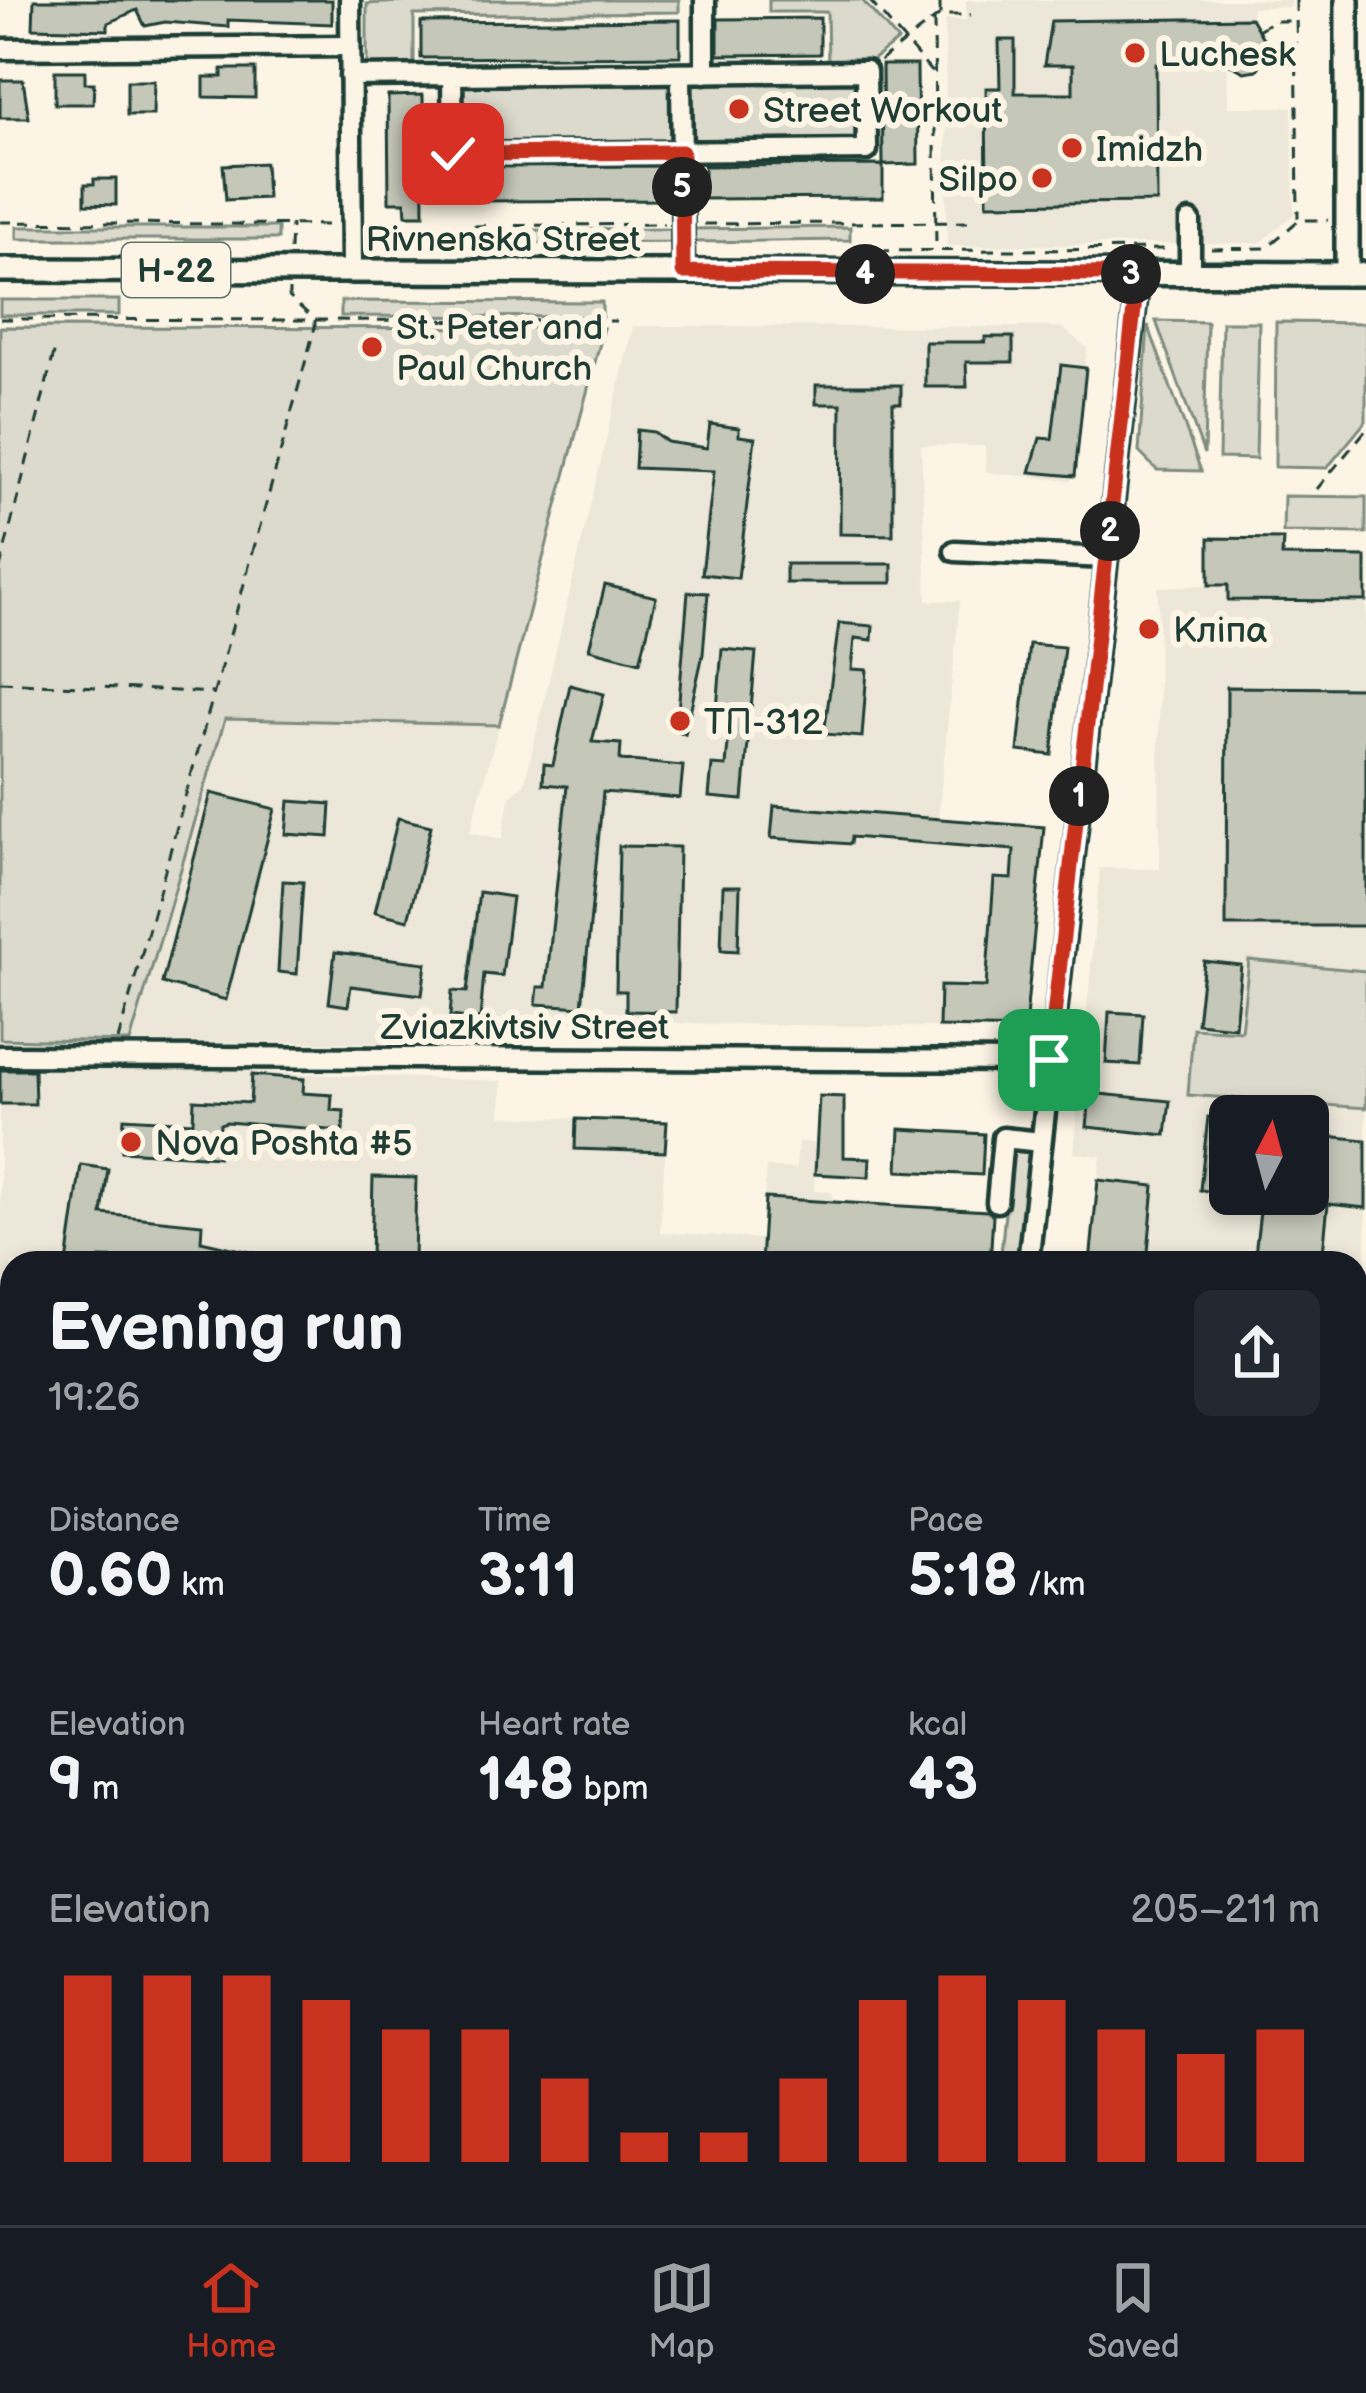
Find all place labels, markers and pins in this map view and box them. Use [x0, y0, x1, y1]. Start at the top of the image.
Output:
place label: Luchesk [1159, 34, 1296, 77]
marker: Luchesk [1122, 40, 1148, 66]
place label: Street Workout [763, 90, 1003, 133]
marker: Street Workout [726, 96, 752, 122]
pin [402, 103, 504, 205]
place label: Imidzh [1096, 129, 1203, 172]
marker: Imidzh [1059, 135, 1085, 161]
pin: 5 [652, 157, 712, 217]
place label: Silpo [938, 159, 1018, 202]
marker: Silpo [1029, 165, 1055, 191]
pin: 4 [835, 244, 895, 304]
pin: 3 [1101, 244, 1161, 304]
place label: St. Peter and Paul Church [396, 307, 603, 391]
marker: St. Peter and Paul Church [359, 334, 385, 360]
pin: 2 [1080, 501, 1140, 561]
place label: Кліпа [1173, 610, 1268, 653]
marker: Кліпа [1136, 616, 1162, 642]
place label: ТП-312 [704, 702, 822, 745]
marker: ТП-312 [667, 708, 693, 734]
pin: 1 [1049, 766, 1109, 826]
pin [998, 1009, 1100, 1111]
place label: Nova Poshta #5 [155, 1123, 413, 1166]
marker: Nova Poshta #5 [118, 1129, 144, 1155]

